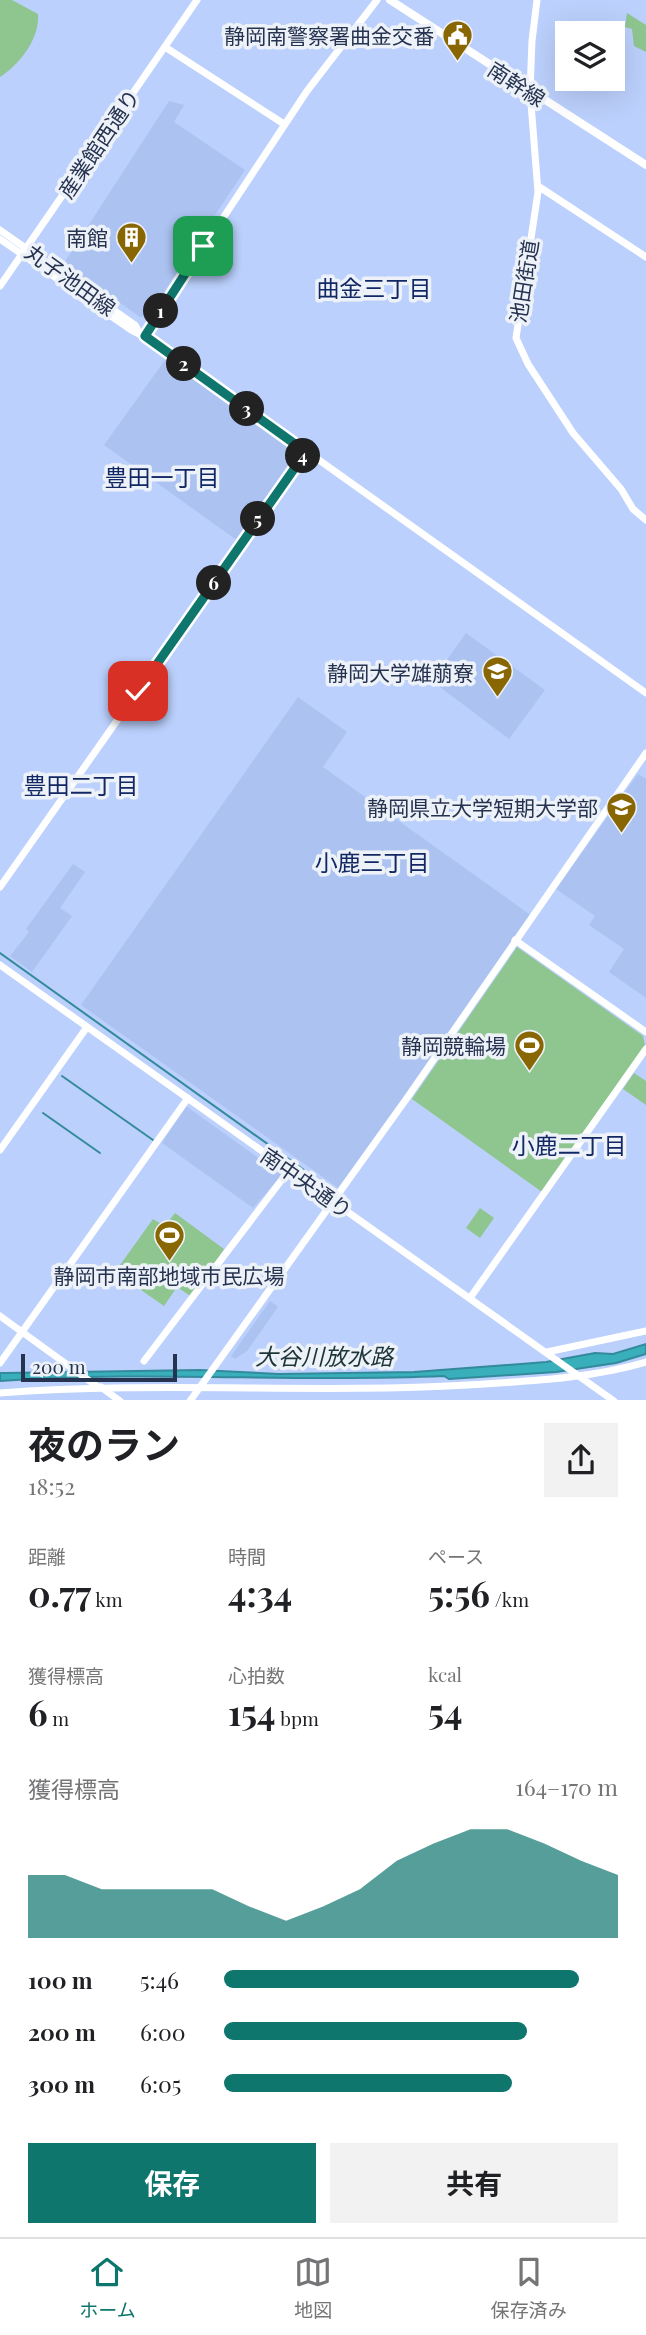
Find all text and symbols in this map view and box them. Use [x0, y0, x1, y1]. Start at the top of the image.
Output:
public building icon: 静岡南警察署曲金交番 [440, 18, 474, 62]
place label: 静岡南警察署曲金交番 [224, 21, 434, 49]
map controls [555, 21, 625, 91]
button: layers [555, 21, 625, 91]
street label: 南幹線 [483, 54, 551, 112]
street label: 産業館西通り [51, 83, 145, 203]
pin [173, 216, 233, 276]
building icon: 南館 [114, 220, 148, 264]
place label: 南館 [66, 223, 108, 251]
icon: arrive [184, 227, 222, 265]
street label: 丸子池田線 [20, 237, 122, 321]
street label: 池田街道 [503, 237, 543, 325]
district label: 曲金三丁目 [317, 272, 432, 303]
pin: 1 [144, 294, 178, 328]
text: 1 [157, 297, 164, 323]
pin: 2 [166, 346, 202, 382]
text: 2 [179, 350, 188, 376]
pin: 3 [230, 392, 264, 426]
text: 3 [242, 395, 251, 421]
pin: 4 [286, 438, 320, 474]
text: 4 [297, 442, 308, 468]
district label: 豊田一丁目 [105, 461, 220, 492]
pin: 5 [240, 502, 276, 536]
text: 5 [253, 505, 262, 531]
pin: 6 [196, 566, 232, 600]
text: 6 [208, 569, 219, 595]
school or university icon: 静岡大学雄萠寮 [480, 655, 514, 699]
place label: 静岡大学雄萠寮 [327, 658, 474, 686]
pin [108, 661, 168, 721]
icon: check [119, 672, 157, 710]
district label: 豊田二丁目 [24, 769, 139, 800]
school or university icon: 静岡県立大学短期大学部 [604, 790, 638, 834]
place label: 静岡県立大学短期大学部 [367, 793, 598, 821]
district label: 小鹿三丁目 [315, 846, 430, 877]
sports icon: 静岡競輪場 [512, 1028, 546, 1072]
place label: 静岡競輪場 [401, 1031, 506, 1059]
district label: 小鹿二丁目 [512, 1129, 627, 1160]
street label: 南中央通り [256, 1140, 358, 1224]
sports icon: 静岡市南部地域市民広場 [152, 1218, 186, 1262]
place label: 静岡市南部地域市民広場 [54, 1261, 285, 1289]
water label: 大谷川放水路 [255, 1340, 395, 1371]
scale bar [21, 1352, 177, 1383]
text: 200 m [32, 1353, 86, 1379]
text: 夜のラン [28, 1418, 180, 1469]
button: share [544, 1423, 618, 1497]
text: 18:52 [28, 1470, 75, 1501]
text: 距離 [28, 1543, 66, 1569]
text: 時間 [228, 1543, 266, 1569]
text: ペース [428, 1543, 484, 1569]
text: 0.77 [28, 1569, 91, 1616]
text: 4:34 [228, 1569, 292, 1616]
text: 5:56 [428, 1569, 490, 1616]
text: km [91, 1586, 123, 1612]
text: /km [490, 1586, 529, 1612]
text: kcal [428, 1661, 462, 1687]
text: 獲得標高 [28, 1662, 104, 1688]
text: 心拍数 [228, 1662, 285, 1688]
text: 54 [428, 1687, 463, 1734]
text: 6 [28, 1688, 48, 1735]
text: 154 [228, 1688, 276, 1735]
text: m [48, 1705, 69, 1731]
text: bpm [276, 1705, 319, 1731]
text: 164–170 m [515, 1771, 618, 1802]
text: 獲得標高 [28, 1773, 120, 1804]
text: 100 m [28, 1964, 93, 1995]
text: 5:46 [140, 1964, 179, 1995]
text: 200 m [28, 2016, 96, 2047]
text: 6:00 [140, 2016, 186, 2047]
text: 300 m [28, 2068, 95, 2099]
text: 6:05 [140, 2068, 181, 2099]
button: 保存 [28, 2143, 316, 2223]
button: 共有 [330, 2143, 618, 2223]
tab: ホーム [79, 2253, 136, 2322]
tab: 地図 [294, 2253, 332, 2322]
tab: 保存済み [491, 2253, 567, 2322]

